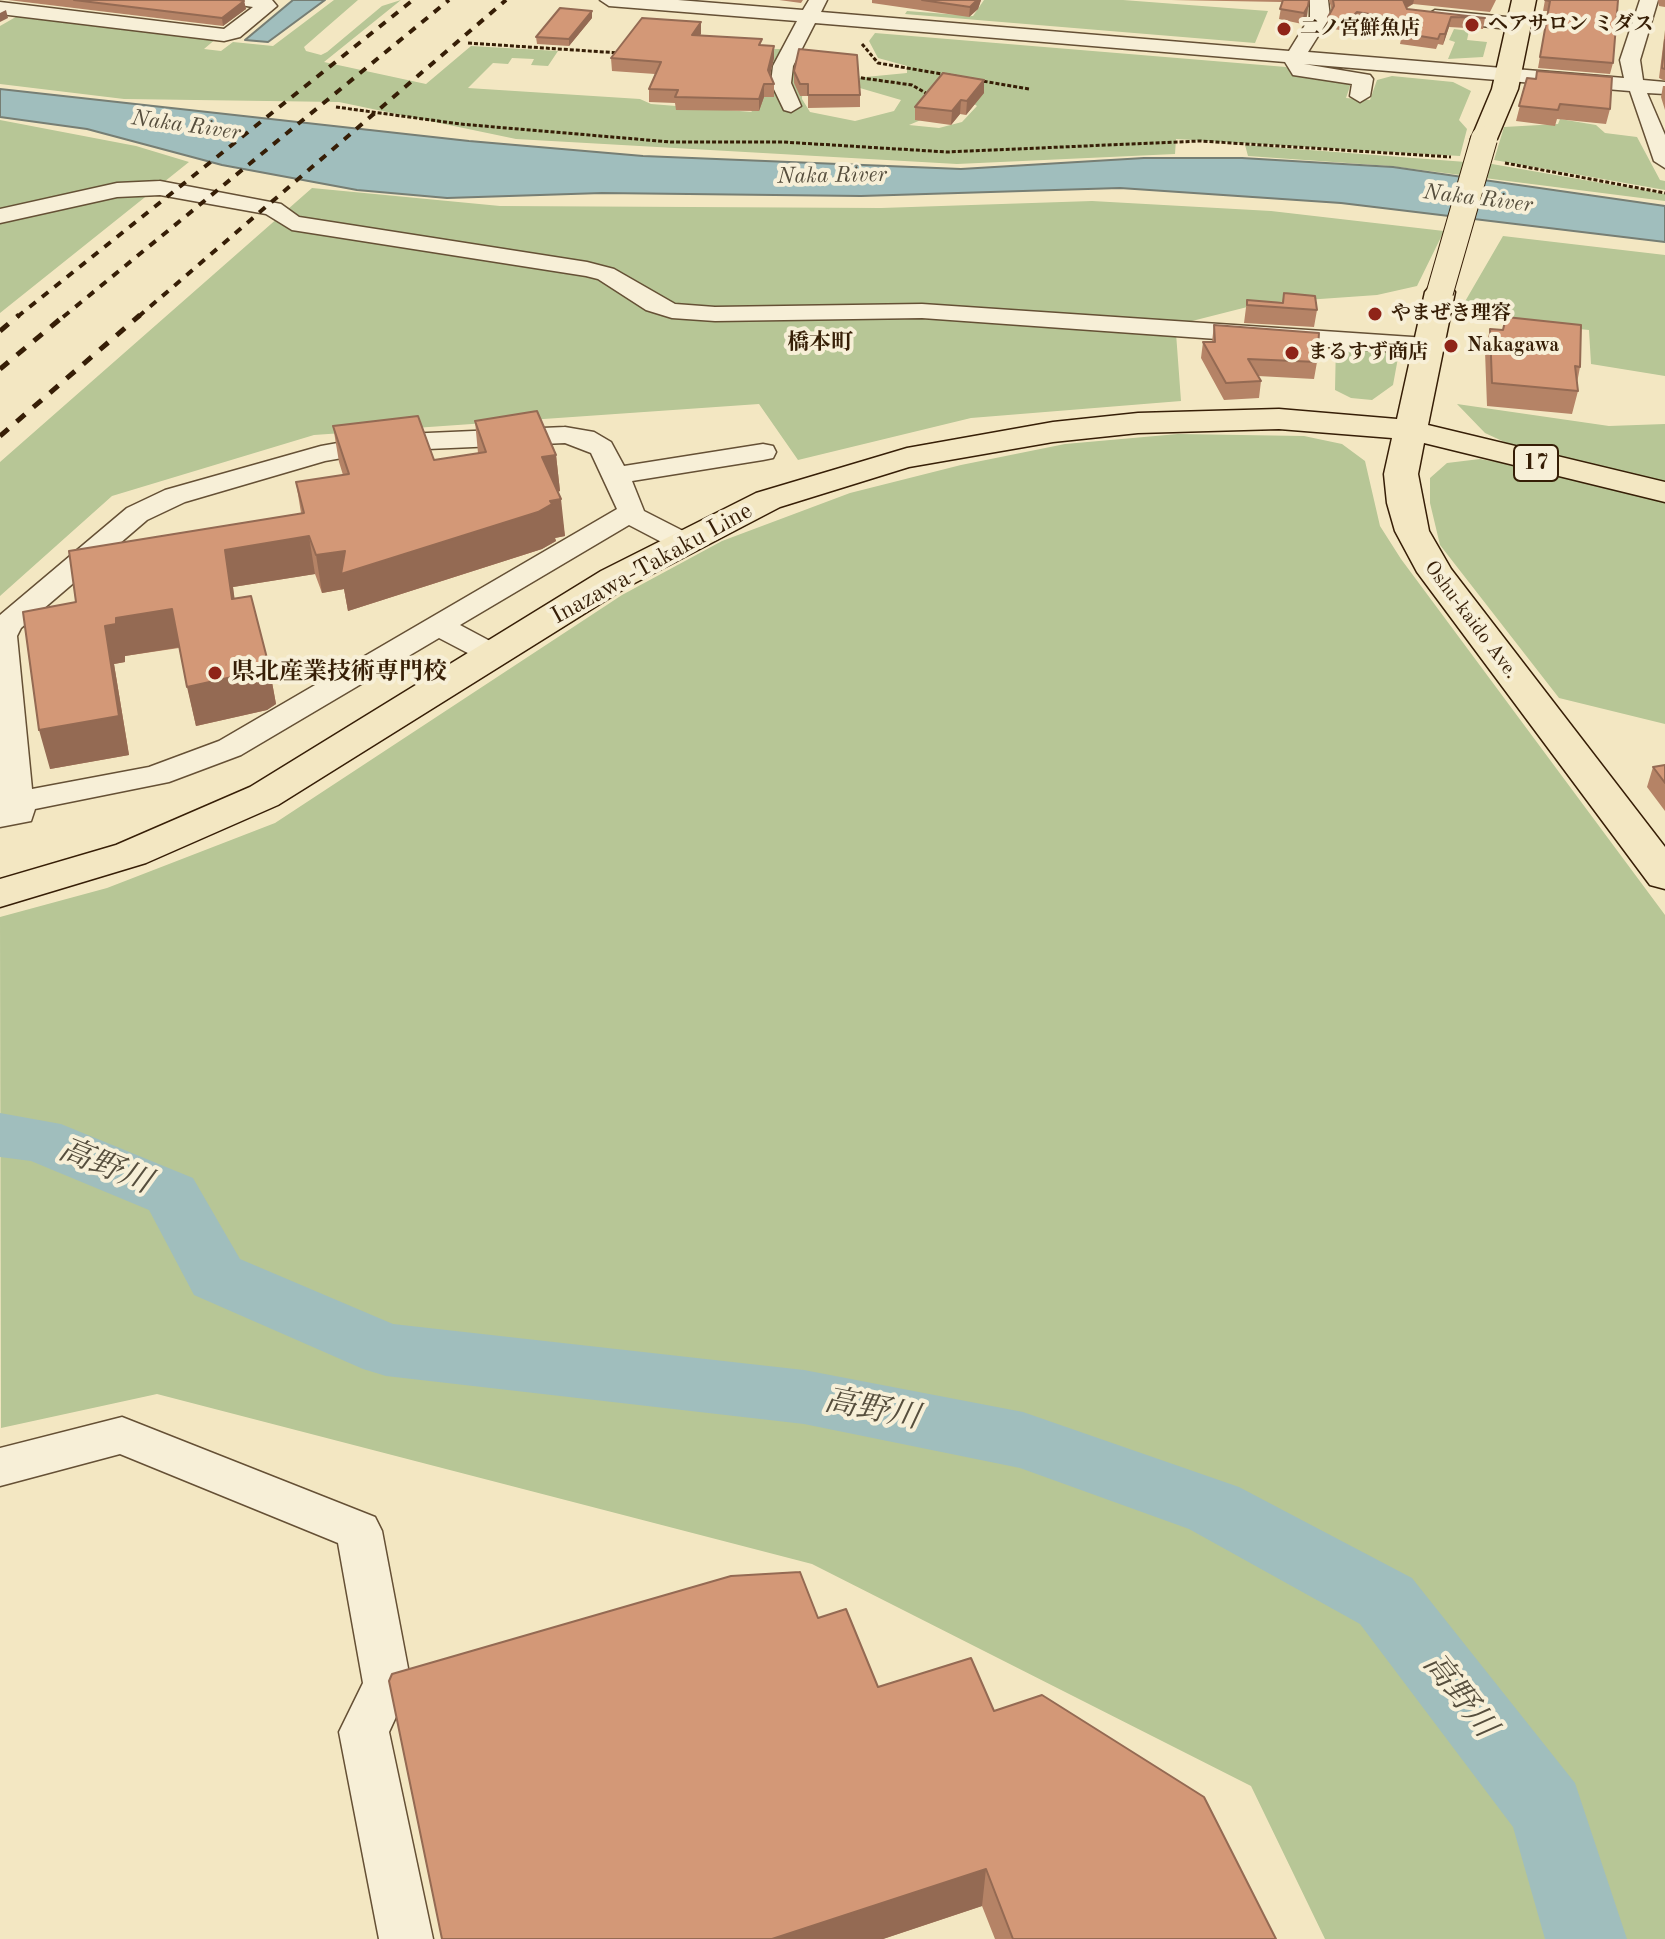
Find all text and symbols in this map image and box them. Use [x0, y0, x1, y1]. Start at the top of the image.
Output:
place label: ヘアサロン ミダス [1488, 13, 1654, 37]
marker: ヘアサロン ミダス [1463, 16, 1481, 34]
place label: 二ノ宮鮮魚店 [1300, 17, 1420, 41]
marker: 二ノ宮鮮魚店 [1275, 20, 1293, 38]
water label: Naka River [130, 105, 242, 147]
water label: Naka River [777, 162, 887, 190]
water label: Naka River [1422, 179, 1534, 219]
place label: やまぜき理容 [1391, 302, 1511, 326]
marker: やまぜき理容 [1366, 305, 1384, 323]
district label: 橋本町 [787, 330, 853, 356]
place label: Nakagawa [1467, 334, 1559, 358]
marker: Nakagawa [1442, 337, 1460, 355]
place label: まるすず商店 [1308, 341, 1428, 365]
marker: まるすず商店 [1283, 344, 1301, 362]
road number: 17 [1514, 445, 1558, 481]
street label: Inazawa-Takaku Line [546, 497, 758, 631]
street label: Oshu-kaido Ave. [1419, 556, 1523, 684]
place label: 県北産業技術専門校 [231, 659, 447, 687]
marker: 県北産業技術専門校 [206, 664, 224, 682]
water label: 高野川 [53, 1131, 157, 1203]
water label: 高野川 [821, 1382, 923, 1438]
water label: 高野川 [1414, 1646, 1504, 1746]

